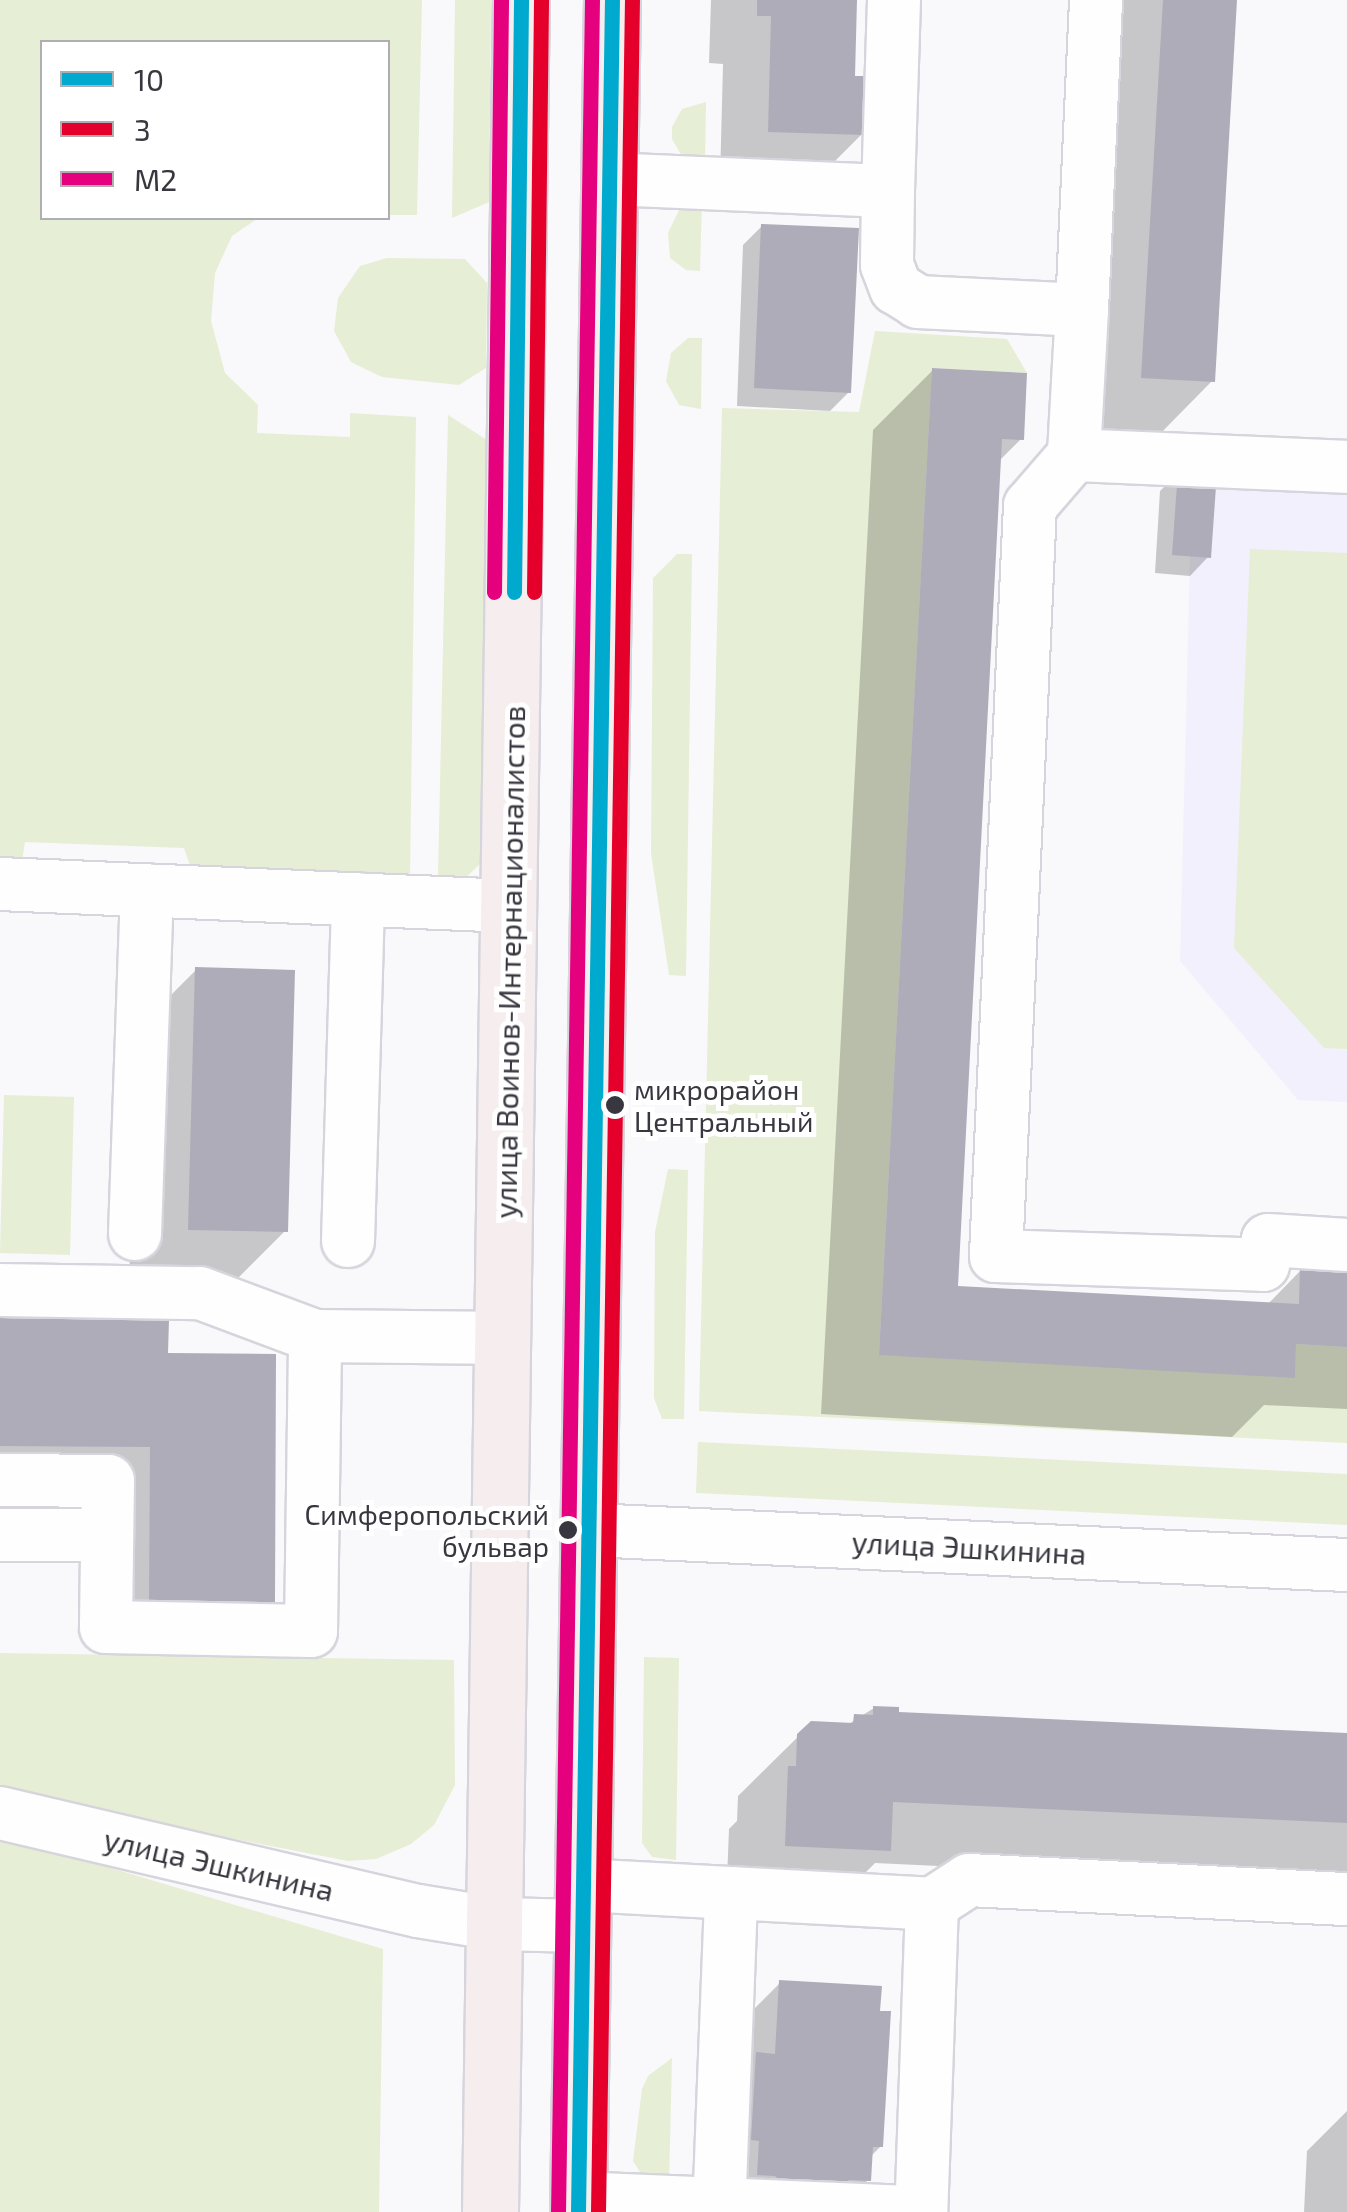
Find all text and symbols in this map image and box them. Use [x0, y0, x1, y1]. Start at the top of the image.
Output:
legend [40, 40, 390, 220]
text: 10 [134, 61, 164, 97]
text: 3 [134, 111, 151, 147]
text: М2 [134, 161, 177, 197]
street label: улица Воинов-Интернационалистов [487, 705, 531, 1219]
place label: микрорайон Центральный [634, 1072, 813, 1138]
marker: микрорайон Центральный [605, 1095, 625, 1115]
place label: Симферопольский бульвар [304, 1497, 549, 1563]
marker: Симферопольский бульвар [558, 1520, 578, 1540]
street label: улица Эшкинина [851, 1523, 1087, 1571]
street label: улица Эшкинина [101, 1820, 337, 1908]

